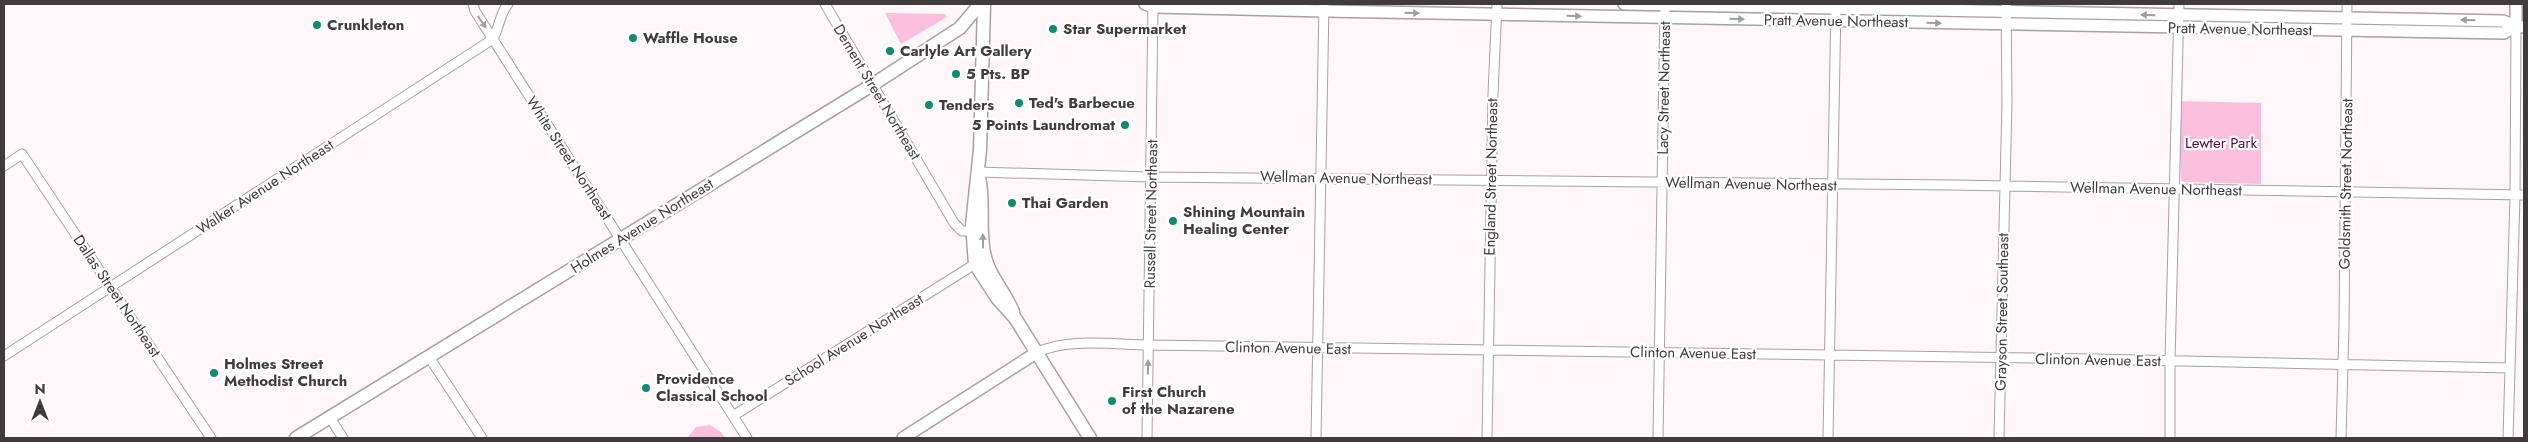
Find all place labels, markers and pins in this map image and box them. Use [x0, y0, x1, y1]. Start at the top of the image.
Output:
place label: Crunkleton [327, 14, 404, 36]
place label: Star Supermarket [1063, 18, 1186, 40]
marker: Crunkleton [311, 19, 323, 31]
marker: Star Supermarket [1047, 23, 1059, 35]
place label: Waffle House [643, 27, 738, 49]
marker: Waffle House [627, 32, 639, 44]
place label: Carlyle Art Gallery [900, 40, 1032, 62]
marker: Carlyle Art Gallery [884, 45, 896, 57]
place label: 5 Pts. BP [966, 63, 1030, 85]
marker: 5 Pts. BP [950, 68, 962, 80]
place label: Ted's Barbecue [1029, 92, 1135, 114]
place label: Tenders [939, 94, 994, 116]
marker: Ted's Barbecue [1013, 97, 1025, 109]
marker: Tenders [923, 99, 935, 111]
place label: 5 Points Laundromat [972, 114, 1115, 136]
marker: 5 Points Laundromat [1119, 119, 1131, 131]
place label: Thai Garden [1022, 192, 1109, 214]
marker: Thai Garden [1006, 197, 1018, 209]
place label: Shining Mountain Healing Center [1183, 201, 1305, 240]
marker: Shining Mountain Healing Center [1167, 215, 1179, 227]
place label: Holmes Street Methodist Church [224, 353, 347, 392]
marker: Holmes Street Methodist Church [208, 367, 220, 379]
place label: Providence Classical School [656, 368, 768, 407]
place label: First Church of the Nazarene [1122, 381, 1235, 420]
marker: Providence Classical School [640, 382, 652, 394]
marker: First Church of the Nazarene [1106, 395, 1118, 407]

